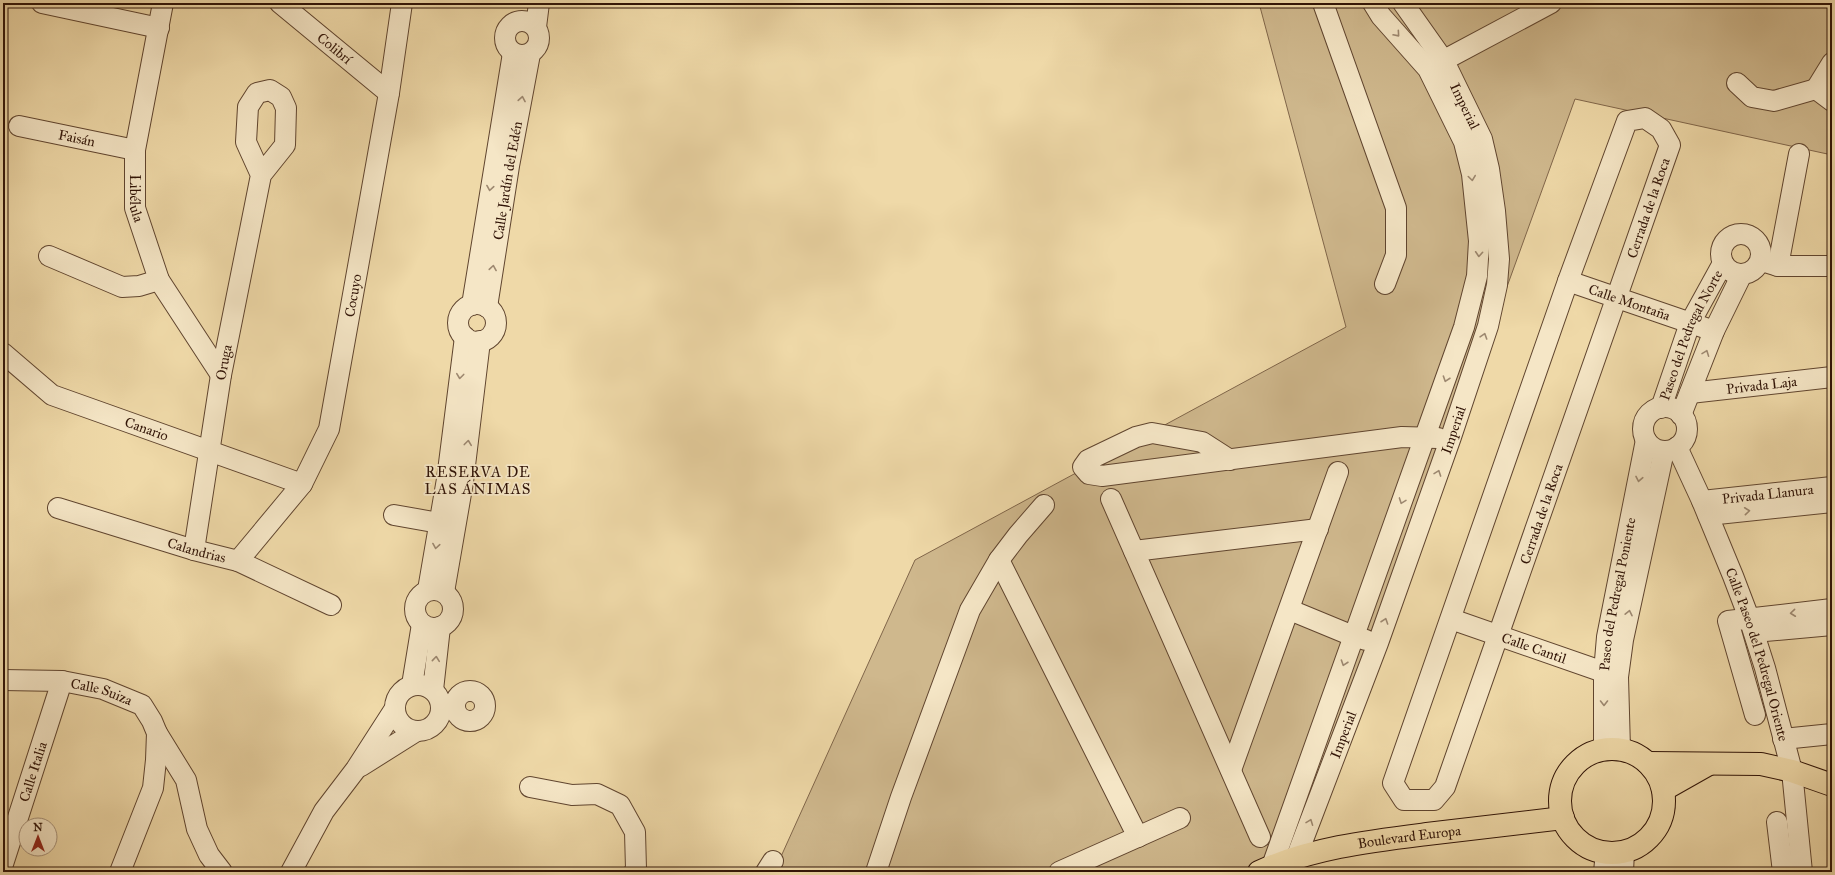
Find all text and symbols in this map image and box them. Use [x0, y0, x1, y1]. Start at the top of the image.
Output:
street label: Colibrí [314, 29, 356, 69]
one-way arrow [1392, 29, 1399, 37]
street label: Imperial [1446, 80, 1483, 132]
one-way arrow [517, 96, 525, 102]
street label: Calle Jardín del Edén [490, 120, 526, 241]
street label: Faisán [57, 126, 97, 151]
street label: Cerrada de la Roca [1623, 156, 1674, 261]
street label: Libélula [126, 175, 147, 224]
one-way arrow [1467, 175, 1476, 181]
one-way arrow [486, 185, 495, 191]
one-way arrow [1474, 251, 1483, 257]
one-way arrow [489, 265, 497, 271]
street label: Paseo del Pedregal Norte [1656, 267, 1727, 402]
street label: Cocuyo [341, 273, 366, 319]
street label: Calle Montaña [1586, 281, 1672, 324]
one-way arrow [1479, 333, 1488, 340]
street label: Oruga [212, 343, 236, 382]
one-way arrow [1701, 349, 1709, 356]
one-way arrow [456, 373, 465, 379]
street label: Privada Laja [1725, 373, 1798, 398]
one-way arrow [1442, 375, 1451, 382]
street label: Imperial [1438, 404, 1470, 456]
street label: Canario [122, 414, 171, 445]
one-way arrow [463, 440, 472, 446]
street label: Cerrada de la Roca [1516, 462, 1567, 567]
district label: RESERVA DE LAS ÁNIMAS [425, 463, 531, 498]
one-way arrow [1434, 469, 1442, 476]
one-way arrow [1635, 476, 1644, 482]
street label: Privada Llanura [1721, 481, 1814, 508]
one-way arrow [1399, 498, 1407, 505]
one-way arrow [1744, 506, 1750, 515]
street label: Paseo del Pedregal Poniente [1596, 516, 1640, 672]
street label: Calandrias [165, 534, 228, 567]
one-way arrow [432, 543, 440, 549]
street label: Calle Paseo del Pedregal Oriente [1722, 565, 1792, 743]
one-way arrow [1790, 609, 1796, 618]
one-way arrow [1624, 610, 1632, 616]
one-way arrow [1381, 618, 1389, 625]
street label: Calle Cantil [1499, 629, 1569, 668]
one-way arrow [432, 656, 441, 662]
one-way arrow [1340, 660, 1349, 667]
street label: Calle Suiza [69, 675, 135, 709]
one-way arrow [1600, 700, 1608, 706]
street label: Imperial [1327, 709, 1360, 761]
street label: Calle Italia [16, 740, 51, 804]
north arrow [18, 817, 58, 857]
one-way arrow [1305, 818, 1314, 825]
text: N [33, 821, 43, 834]
street label: Boulevard Europa [1356, 822, 1462, 853]

